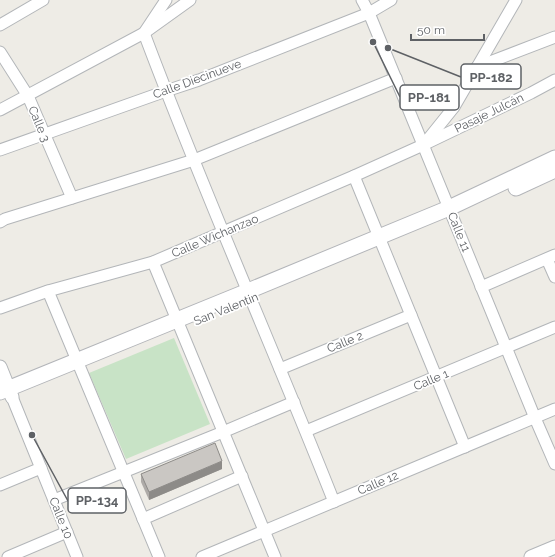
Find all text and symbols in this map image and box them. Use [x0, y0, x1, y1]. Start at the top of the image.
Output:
scale bar [411, 16, 484, 42]
text: 50 m [417, 23, 445, 37]
street label: Calle Diecinueve [151, 57, 243, 101]
callout: PP-182 [461, 64, 521, 89]
text: PP-182 [469, 70, 513, 85]
callout: PP-181 [400, 85, 459, 110]
text: PP-181 [408, 90, 451, 105]
street label: Pasaje Julcán [452, 90, 526, 136]
street label: Calle 3 [25, 104, 53, 144]
street label: Calle 11 [445, 210, 473, 254]
street label: Calle Wichanzao [170, 211, 260, 261]
street label: San Valentin [192, 290, 260, 328]
street label: Calle 2 [325, 328, 365, 356]
street label: Calle 1 [411, 366, 451, 394]
street label: Calle 12 [356, 468, 400, 498]
callout: PP-134 [68, 488, 126, 513]
text: PP-134 [76, 493, 118, 508]
street label: Calle 10 [46, 495, 76, 541]

